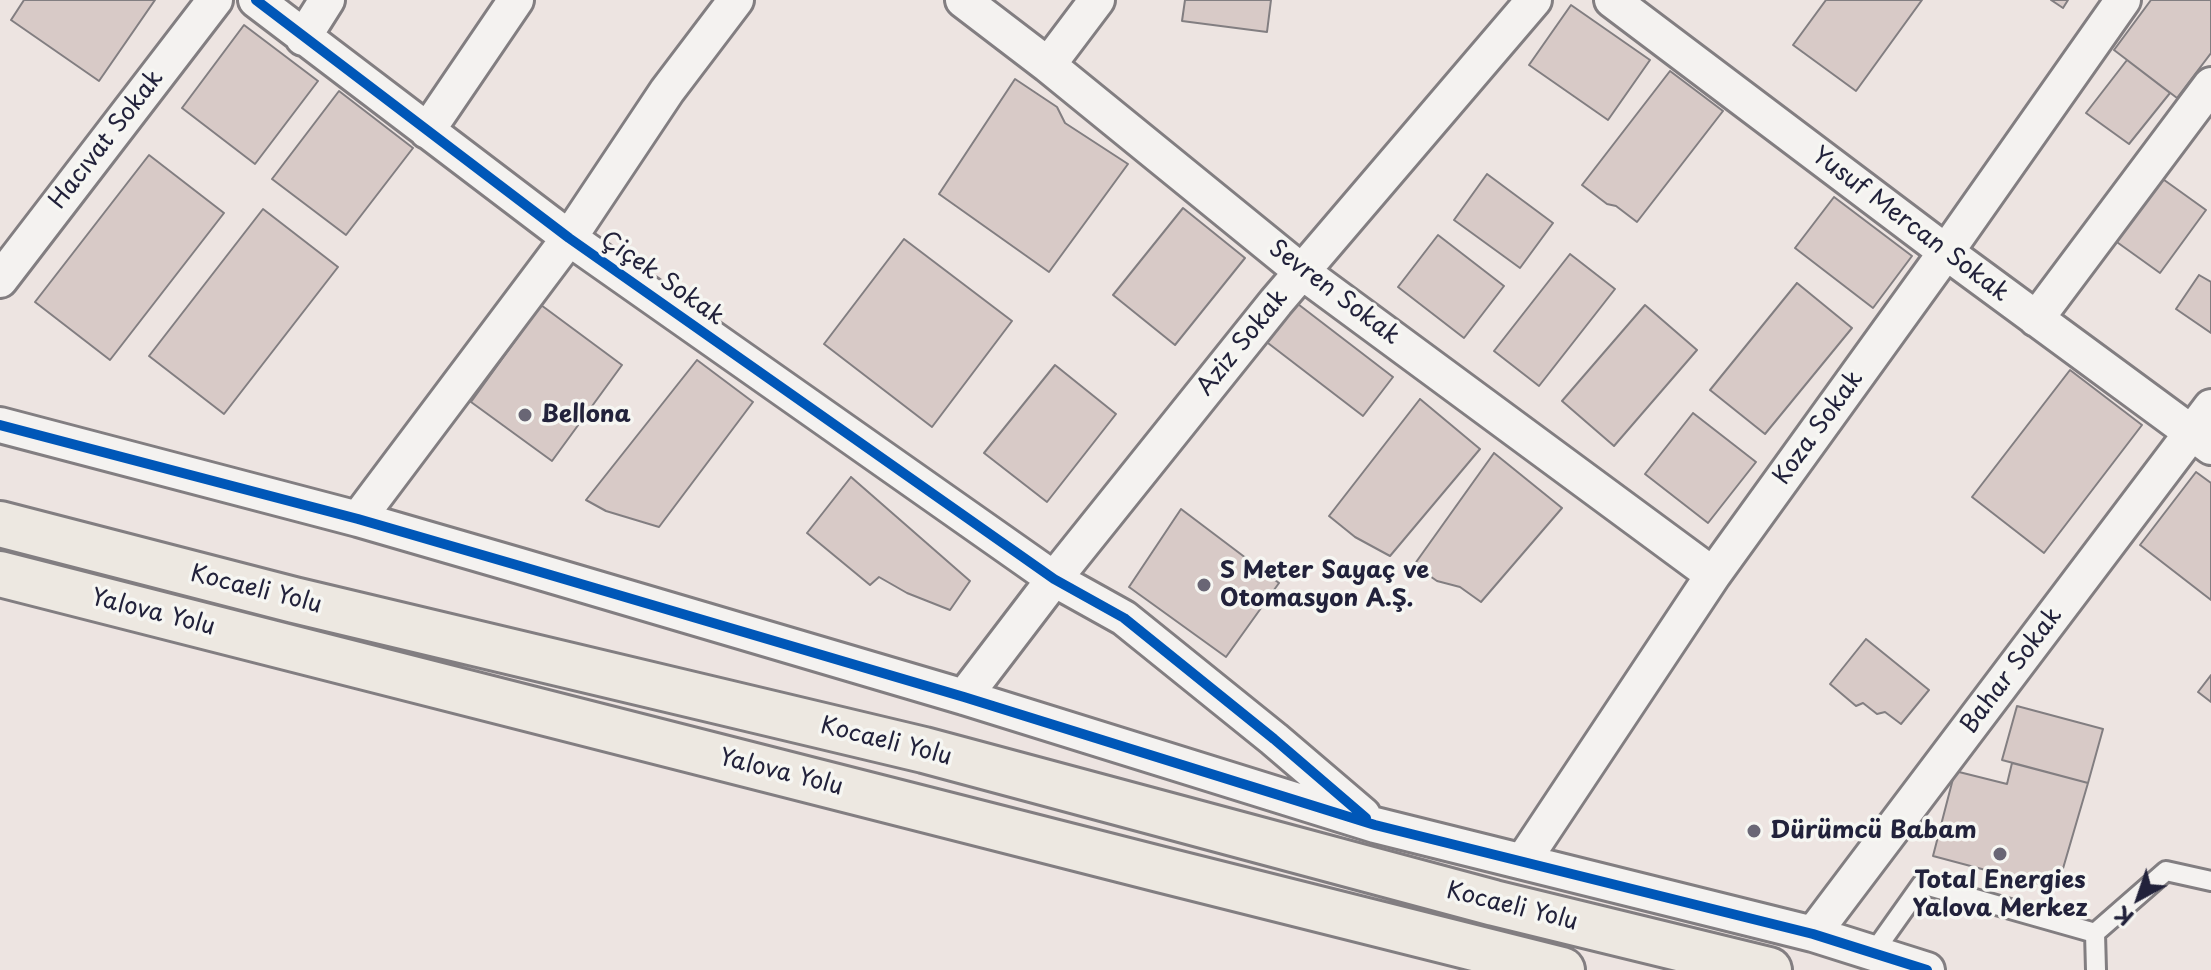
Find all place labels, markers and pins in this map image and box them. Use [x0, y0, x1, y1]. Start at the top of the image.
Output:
place label: Bellona [541, 401, 631, 429]
marker: Bellona [516, 406, 534, 424]
place label: S Meter Sayaç ve Otomasyon A.Ş. [1220, 557, 1429, 613]
marker: S Meter Sayaç ve Otomasyon A.Ş. [1195, 576, 1213, 594]
place label: Dürümcü Babam [1770, 817, 1977, 845]
marker: Dürümcü Babam [1745, 822, 1763, 840]
marker: Total Energies Yalova Merkez [1991, 845, 2009, 863]
place label: Total Energies Yalova Merkez [1913, 867, 2087, 923]

